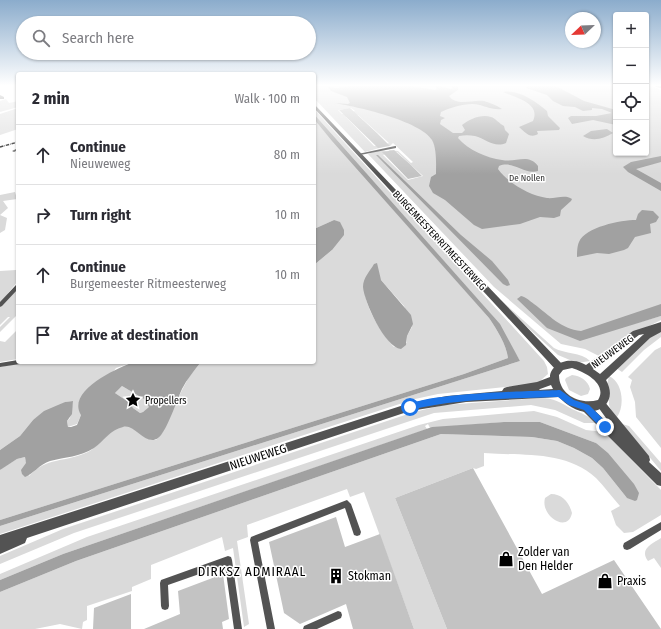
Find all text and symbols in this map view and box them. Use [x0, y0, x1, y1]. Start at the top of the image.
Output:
north arrow [565, 12, 601, 48]
map controls [613, 12, 649, 156]
button: + [613, 12, 649, 48]
search box [16, 16, 316, 60]
icon: search [30, 27, 52, 49]
text: Search here [62, 29, 134, 47]
button: − [613, 48, 649, 84]
button: locate [613, 84, 649, 120]
text: 2 min [32, 88, 70, 109]
text: Walk · 100 m [234, 91, 300, 106]
button: layers [613, 120, 649, 156]
text: Continue [70, 138, 126, 156]
icon: ahead [32, 144, 54, 166]
text: 80 m [274, 147, 300, 162]
text: Nieuweweg [70, 156, 130, 171]
park label: De Nollen [509, 173, 545, 183]
street label: BURGEMEESTER RITMEESTERWEG [390, 188, 489, 293]
icon: right [32, 204, 54, 226]
text: Turn right [70, 206, 131, 224]
text: 10 m [275, 207, 300, 222]
text: Continue [70, 258, 126, 276]
icon: ahead [32, 264, 54, 286]
text: 10 m [275, 267, 300, 282]
text: Burgemeester Ritmeesterweg [70, 276, 226, 291]
icon: arrive [32, 324, 54, 346]
text: Arrive at destination [70, 326, 198, 344]
street label: NIEUWEWEG [589, 332, 636, 371]
place icon: Propellers [124, 391, 142, 409]
place label: Propellers [145, 395, 187, 407]
route start [401, 398, 419, 416]
route end [596, 418, 614, 436]
street label: NIEUWEWEG [228, 441, 288, 473]
place label: Zolder van Den Helder [518, 545, 574, 573]
shop icon: Zolder van Den Helder [497, 550, 515, 568]
district label: DIRKSZ ADMIRAAL [198, 564, 306, 579]
building icon: Stokman [327, 567, 345, 585]
place label: Stokman [348, 569, 391, 583]
shop icon: Praxis [596, 572, 614, 590]
place label: Praxis [617, 574, 646, 588]

